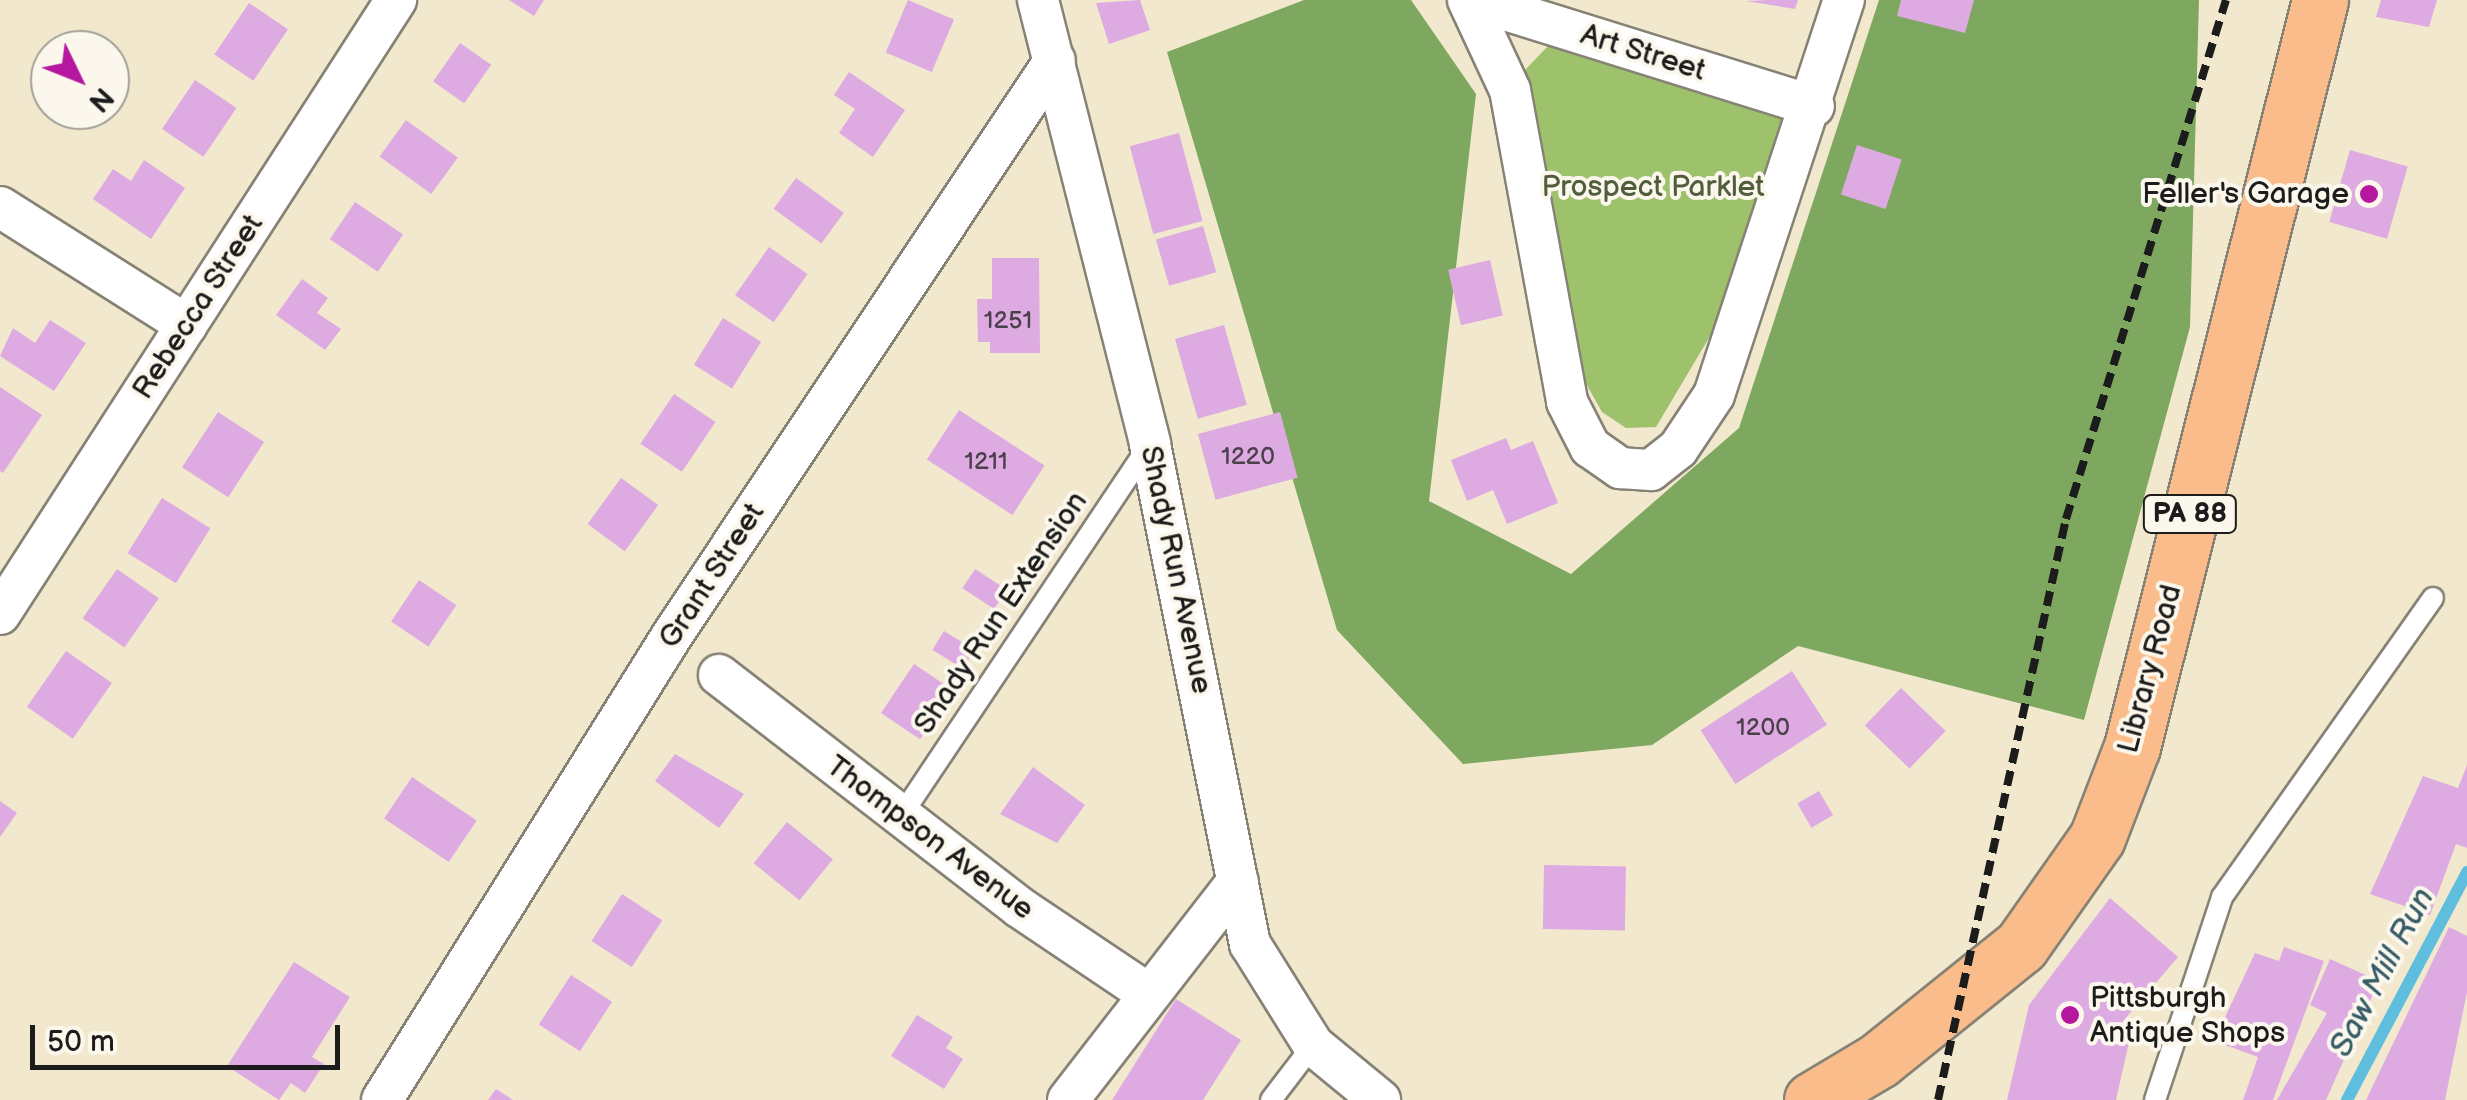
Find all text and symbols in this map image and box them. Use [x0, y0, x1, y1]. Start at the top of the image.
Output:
street label: Art Street [1576, 17, 1710, 89]
north arrow [30, 30, 130, 130]
text: N [82, 80, 120, 118]
park label: Prospect Parklet [1541, 169, 1765, 205]
place label: Feller's Garage [2142, 176, 2349, 212]
marker: Feller's Garage [2358, 183, 2380, 205]
street label: Rebecca Street [125, 208, 271, 406]
house number: 1251 [984, 306, 1032, 336]
street label: Shady Run Avenue [1132, 442, 1220, 698]
house number: 1220 [1221, 442, 1275, 472]
house number: 1211 [964, 447, 1008, 477]
street label: Shady Run Extension [906, 484, 1096, 742]
road number: PA 88 [2142, 491, 2238, 537]
street label: Grant Street [652, 496, 772, 656]
street label: Library Road [2110, 580, 2190, 758]
house number: 1200 [1736, 713, 1790, 743]
street label: Thompson Avenue [819, 748, 1041, 928]
water label: Saw Mill Run [2322, 882, 2444, 1064]
place label: Pittsburgh Antique Shops [2090, 980, 2286, 1050]
marker: Pittsburgh Antique Shops [2059, 1004, 2081, 1026]
scale bar [35, 1005, 345, 1067]
text: 50 m [47, 1024, 115, 1060]

